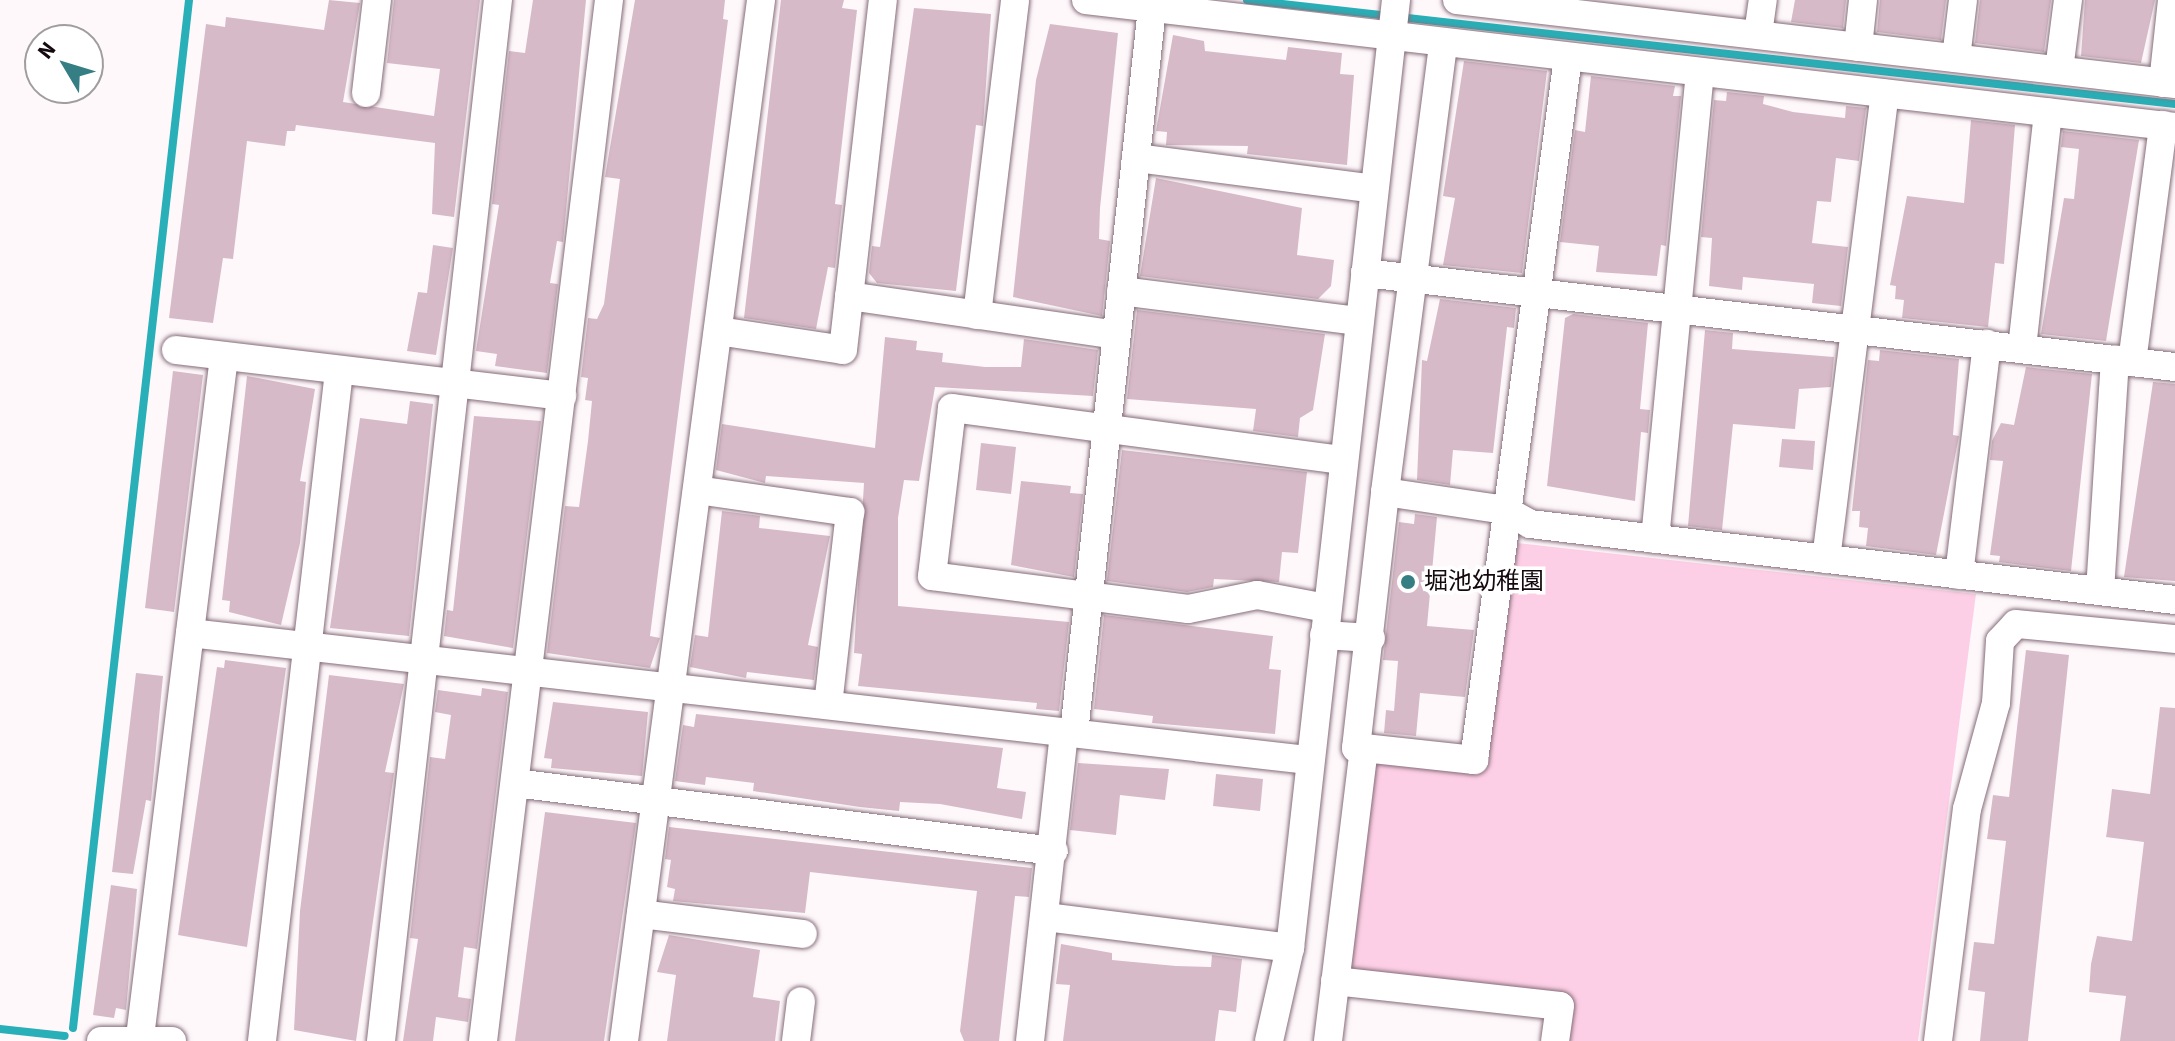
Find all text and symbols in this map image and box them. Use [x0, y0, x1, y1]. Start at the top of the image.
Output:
north arrow [24, 24, 104, 104]
text: N [30, 35, 64, 66]
place label: 堀池幼稚園 [1424, 568, 1544, 596]
marker: 堀池幼稚園 [1399, 573, 1417, 591]

